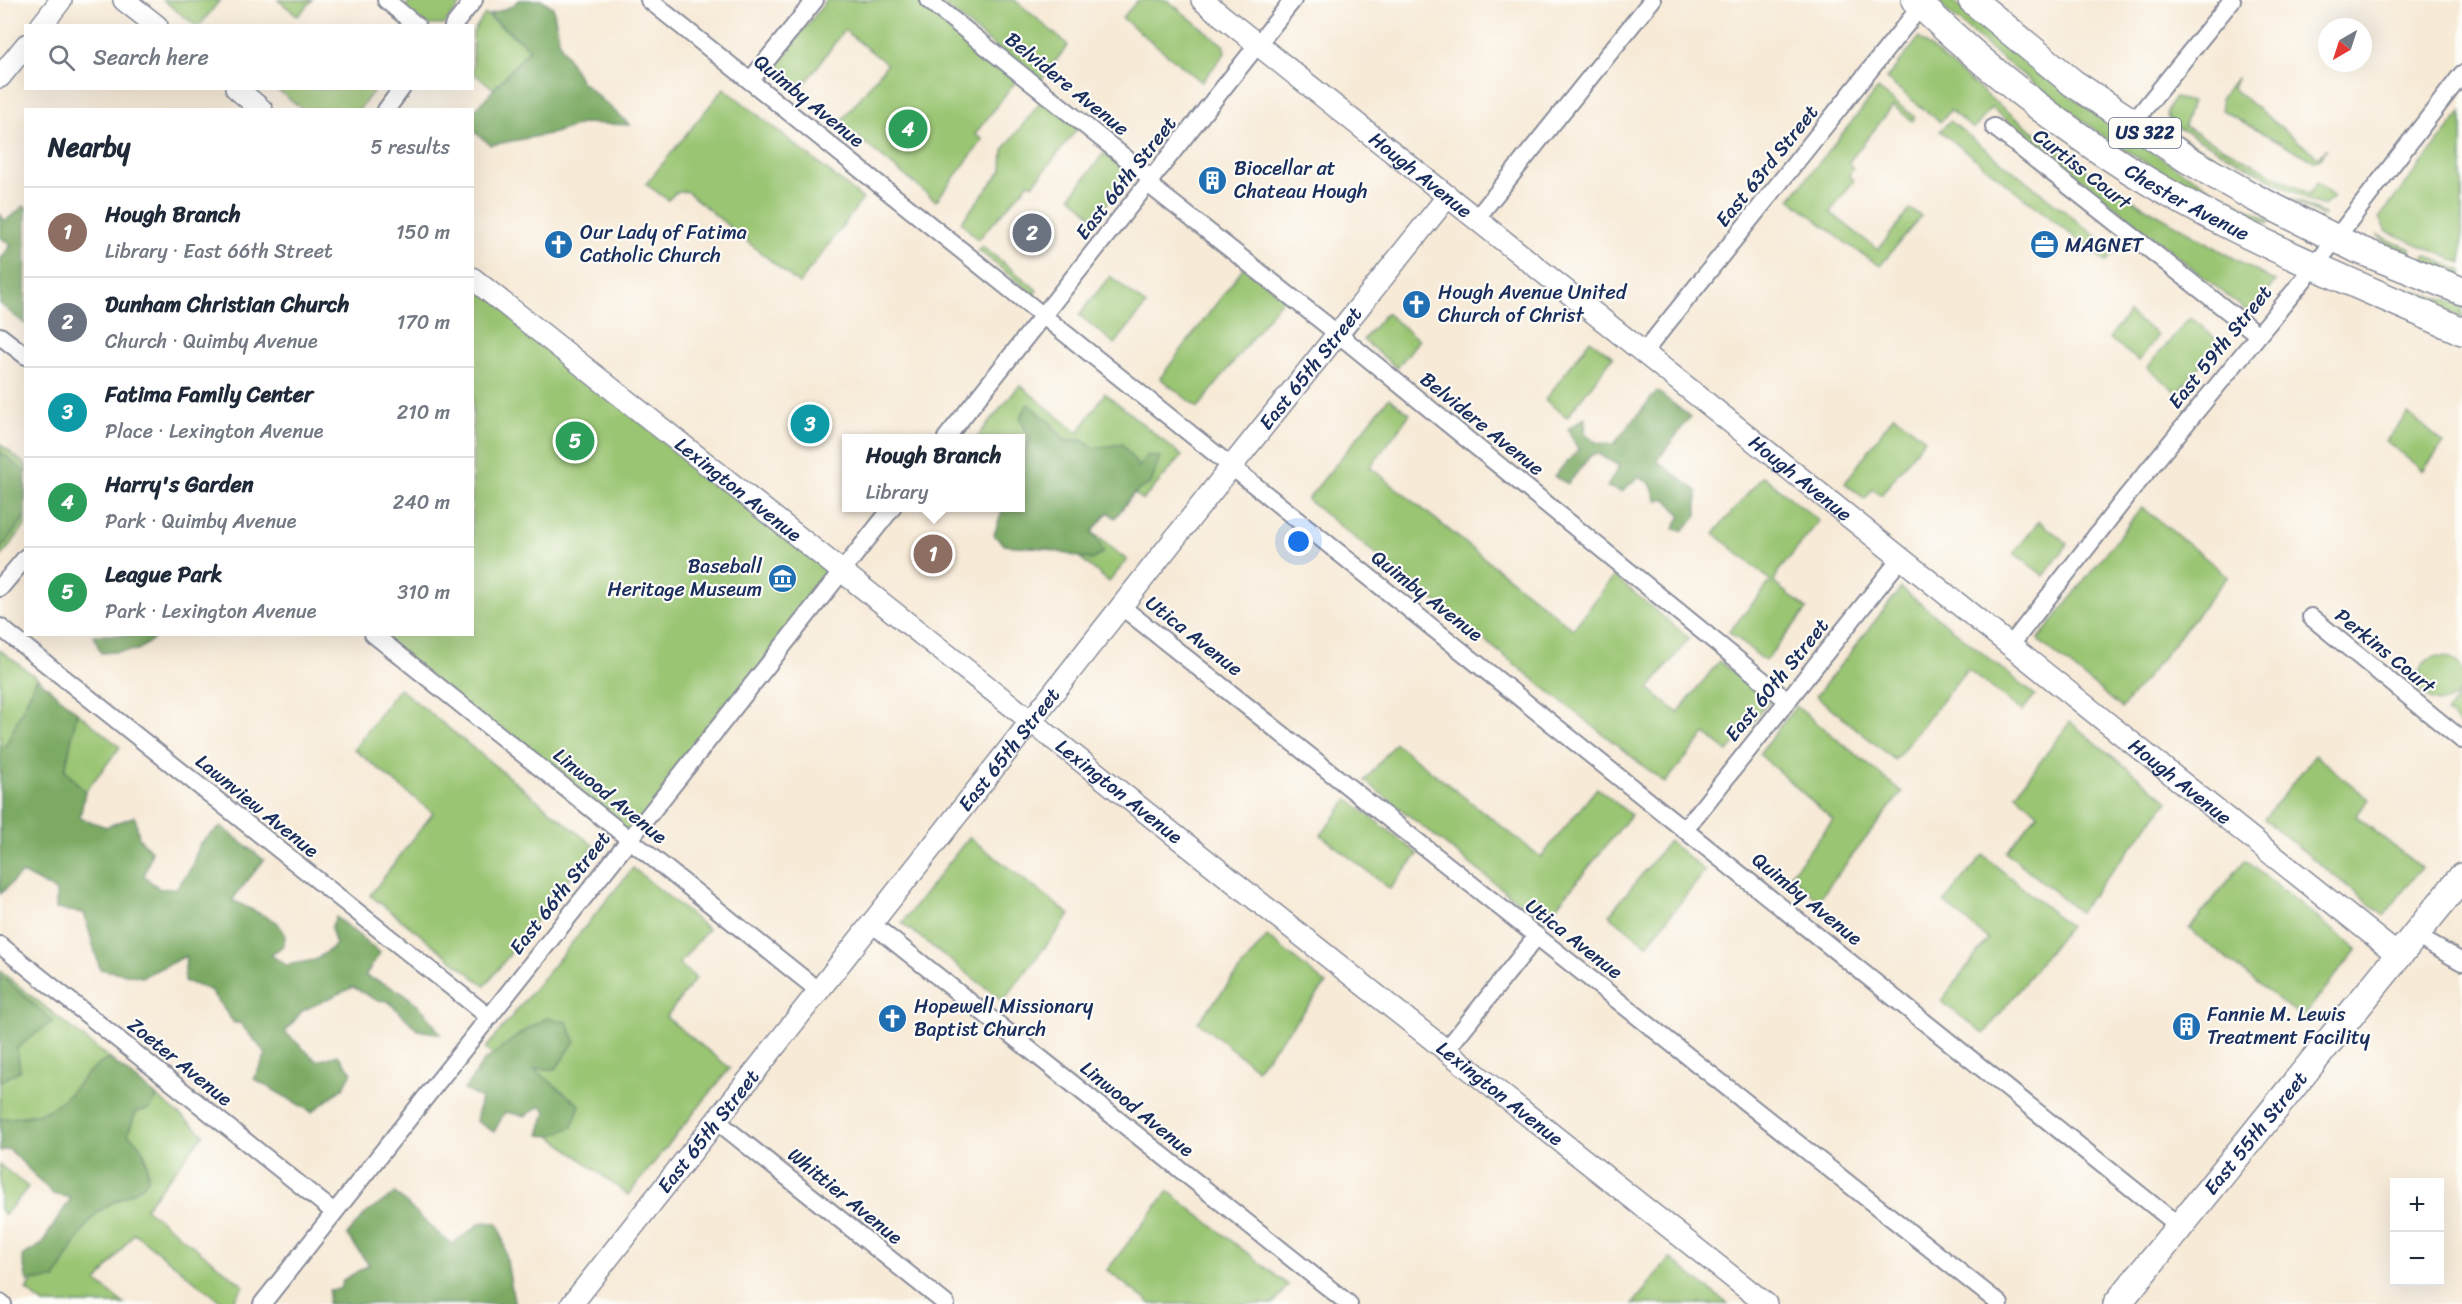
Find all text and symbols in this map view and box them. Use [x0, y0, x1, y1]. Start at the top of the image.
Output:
north arrow [2318, 18, 2372, 72]
street label: Belvidere Avenue [997, 23, 1137, 145]
search box [24, 24, 474, 90]
text: Search here [93, 38, 209, 77]
icon: search [45, 41, 78, 74]
street label: Quimby Avenue [746, 45, 873, 157]
street label: East 63rd Street [1706, 97, 1828, 235]
pin: 4 [888, 106, 928, 152]
street label: East 66th Street [1066, 108, 1186, 248]
road number: US 322 [2109, 118, 2181, 148]
street label: Curtiss Court [2025, 119, 2140, 220]
street label: Hough Avenue [1361, 122, 1480, 227]
text: Nearby [48, 124, 130, 170]
text: 5 results [371, 130, 450, 165]
place label: Biocellar at Chateau Hough [1234, 151, 1368, 209]
street label: Chester Avenue [2118, 153, 2256, 250]
building icon: Biocellar at Chateau Hough [1197, 164, 1229, 196]
text: Hough Branch [105, 195, 240, 234]
pin: 2 [1012, 210, 1052, 256]
text: 1 [63, 215, 72, 250]
text: 150 m [396, 215, 450, 250]
place label: Our Lady of Fatima Catholic Church [580, 215, 747, 273]
church icon: Our Lady of Fatima Catholic Church [543, 228, 575, 260]
place label: MAGNET [2065, 228, 2145, 263]
office icon: MAGNET [2028, 229, 2060, 261]
text: Library · East 66th Street [105, 234, 333, 269]
place label: Hough Avenue United Church of Christ [1438, 275, 1628, 333]
street label: East 59th Street [2159, 277, 2281, 417]
text: Dunham Christian Church [105, 285, 349, 324]
church icon: Hough Avenue United Church of Christ [1401, 288, 1433, 320]
street label: East 65th Street [1250, 298, 1371, 438]
text: 2 [62, 305, 73, 340]
text: 170 m [397, 305, 450, 340]
text: Church · Quimby Avenue [105, 324, 318, 359]
street label: Belvidere Avenue [1412, 363, 1552, 485]
text: Fatima Family Center [105, 375, 313, 414]
text: 3 [62, 395, 73, 430]
text: 210 m [397, 395, 450, 430]
pin: 3 [790, 402, 830, 446]
text: Place · Lexington Avenue [105, 414, 324, 449]
pin: 5 [556, 418, 594, 464]
street label: Hough Avenue [1741, 425, 1860, 531]
street label: Lexington Avenue [667, 427, 810, 551]
popup [842, 434, 1025, 512]
text: Hough Branch [866, 436, 1001, 475]
text: Harry's Garden [105, 465, 254, 504]
text: Library [866, 475, 928, 510]
text: 4 [61, 485, 74, 520]
text: 240 m [393, 485, 450, 520]
text: Park · Quimby Avenue [105, 504, 296, 539]
your location [1284, 527, 1313, 556]
pin: 1 [914, 532, 952, 576]
street label: Quimby Avenue [1363, 541, 1491, 651]
place label: Baseball Heritage Museum [608, 549, 763, 607]
text: League Park [105, 555, 223, 594]
museum icon: Baseball Heritage Museum [767, 562, 799, 594]
text: 5 [61, 575, 74, 610]
text: 310 m [397, 575, 450, 610]
street label: Utica Avenue [1137, 586, 1251, 686]
text: Park · Lexington Avenue [105, 594, 316, 629]
street label: Perkins Court [2327, 599, 2444, 703]
street label: East 60th Street [1716, 610, 1838, 750]
street label: East 65th Street [948, 679, 1069, 819]
street label: Lexington Avenue [1048, 729, 1191, 853]
street label: Hough Avenue [2121, 729, 2240, 834]
street label: Linwood Avenue [545, 739, 675, 854]
street label: Lawnview Avenue [187, 745, 327, 867]
street label: East 66th Street [500, 823, 620, 963]
street label: Quimby Avenue [1744, 843, 1871, 955]
street label: Utica Avenue [1517, 889, 1631, 989]
place label: Hopewell Missionary Baptist Church [914, 989, 1094, 1047]
place label: Fannie M. Lewis Treatment Facility [2207, 997, 2371, 1055]
church icon: Hopewell Missionary Baptist Church [877, 1002, 909, 1034]
street label: Zoeter Avenue [120, 1008, 241, 1116]
building icon: Fannie M. Lewis Treatment Facility [2170, 1010, 2202, 1042]
street label: Lexington Avenue [1429, 1031, 1572, 1155]
street label: Linwood Avenue [1072, 1052, 1202, 1167]
street label: East 65th Street [648, 1061, 769, 1201]
street label: East 55th Street [2194, 1063, 2317, 1203]
street label: Whittier Avenue [779, 1138, 911, 1254]
map controls [2390, 1178, 2444, 1286]
button: + [2390, 1178, 2444, 1232]
button: − [2390, 1232, 2444, 1286]

